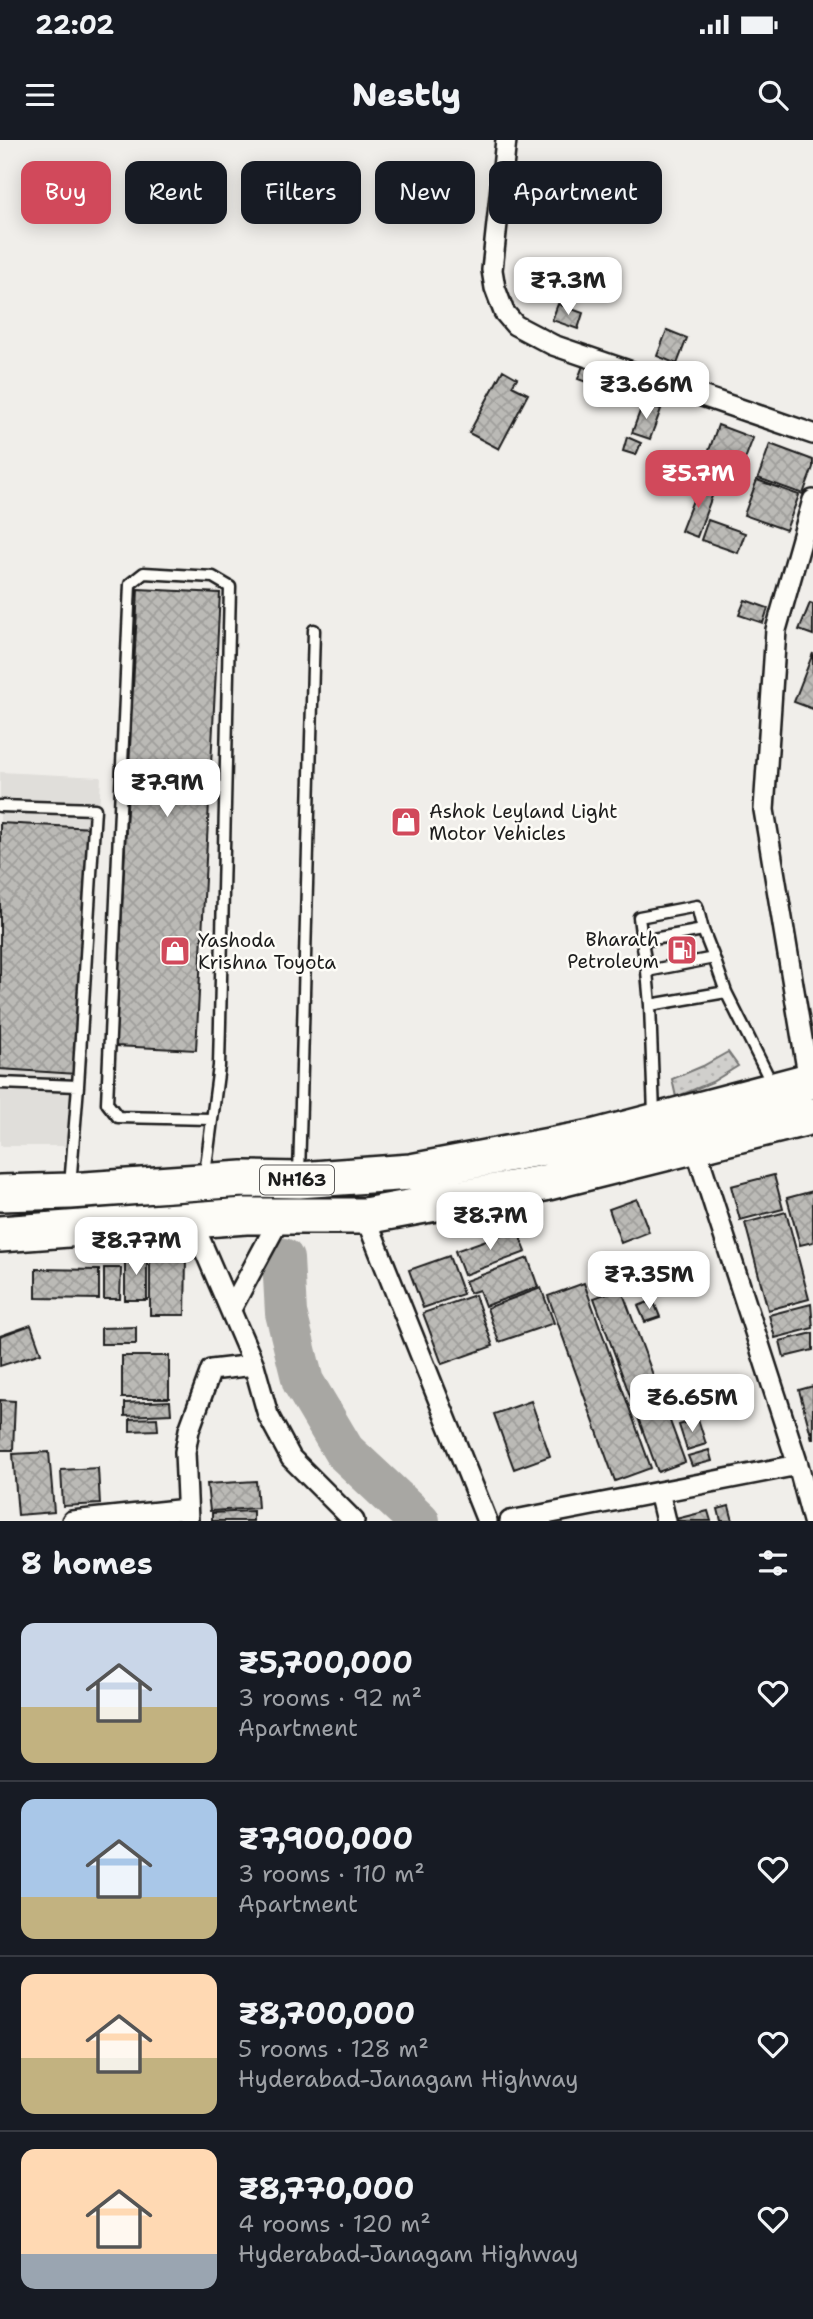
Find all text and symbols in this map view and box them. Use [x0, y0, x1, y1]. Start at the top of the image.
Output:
text: 22:02 [35, 7, 114, 42]
text: Nestly [352, 73, 461, 116]
icon: menu [21, 76, 59, 114]
icon: search [754, 76, 792, 114]
chip: Buy [21, 161, 111, 224]
chip: Rent [125, 161, 227, 224]
chip: Filters [241, 161, 361, 224]
chip: New [375, 161, 475, 224]
chip: Apartment [489, 161, 662, 224]
pin: ₹7.3M [519, 258, 617, 317]
text: ₹7.3M [530, 265, 606, 295]
pin: ₹3.66M [589, 362, 703, 421]
text: ₹3.66M [599, 369, 693, 399]
pin: ₹5.7M [649, 450, 747, 510]
text: ₹5.7M [661, 458, 735, 488]
pin: ₹7.9M [118, 760, 216, 819]
text: ₹7.9M [130, 767, 204, 797]
place label: Ashok Leyland Light Motor Vehicles [429, 799, 618, 846]
shop icon: Ashok Leyland Light Motor Vehicles [389, 805, 423, 839]
place label: Bharath Petroleum [567, 927, 659, 974]
place label: Yashoda Krishna Toyota [198, 928, 336, 975]
fuel station icon: Bharath Petroleum [665, 933, 699, 967]
shop icon: Yashoda Krishna Toyota [158, 934, 192, 968]
road number: NH163 [260, 1166, 334, 1195]
pin: ₹8.7M [441, 1192, 539, 1252]
text: ₹8.7M [452, 1200, 528, 1230]
pin: ₹8.77M [79, 1218, 193, 1277]
text: ₹8.77M [91, 1225, 181, 1255]
pin: ₹7.35M [592, 1252, 706, 1311]
text: ₹7.35M [604, 1259, 694, 1289]
pin: ₹6.65M [635, 1374, 749, 1434]
text: ₹6.65M [646, 1382, 738, 1412]
text: 8 homes [21, 1543, 153, 1584]
icon: filters [754, 1544, 792, 1582]
text: ₹5,700,000 [238, 1642, 413, 1683]
icon: home [77, 1651, 161, 1735]
icon: heart [754, 1674, 792, 1712]
text: 3 rooms · 92 m² [238, 1683, 422, 1713]
text: Apartment [238, 1713, 358, 1743]
text: ₹7,900,000 [238, 1818, 413, 1859]
icon: home [77, 1827, 161, 1911]
icon: heart [754, 1850, 792, 1888]
text: 3 rooms · 110 m² [238, 1859, 425, 1889]
text: Apartment [238, 1889, 358, 1919]
text: ₹8,700,000 [238, 1993, 415, 2034]
icon: home [77, 2002, 161, 2086]
icon: heart [754, 2025, 792, 2063]
text: 5 rooms · 128 m² [238, 2034, 429, 2064]
text: Hyderabad-Janagam Highway [238, 2064, 578, 2094]
text: ₹8,770,000 [238, 2168, 415, 2209]
icon: home [77, 2177, 161, 2261]
icon: heart [754, 2200, 792, 2238]
text: 4 rooms · 120 m² [238, 2209, 431, 2239]
text: Hyderabad-Janagam Highway [238, 2239, 578, 2269]

